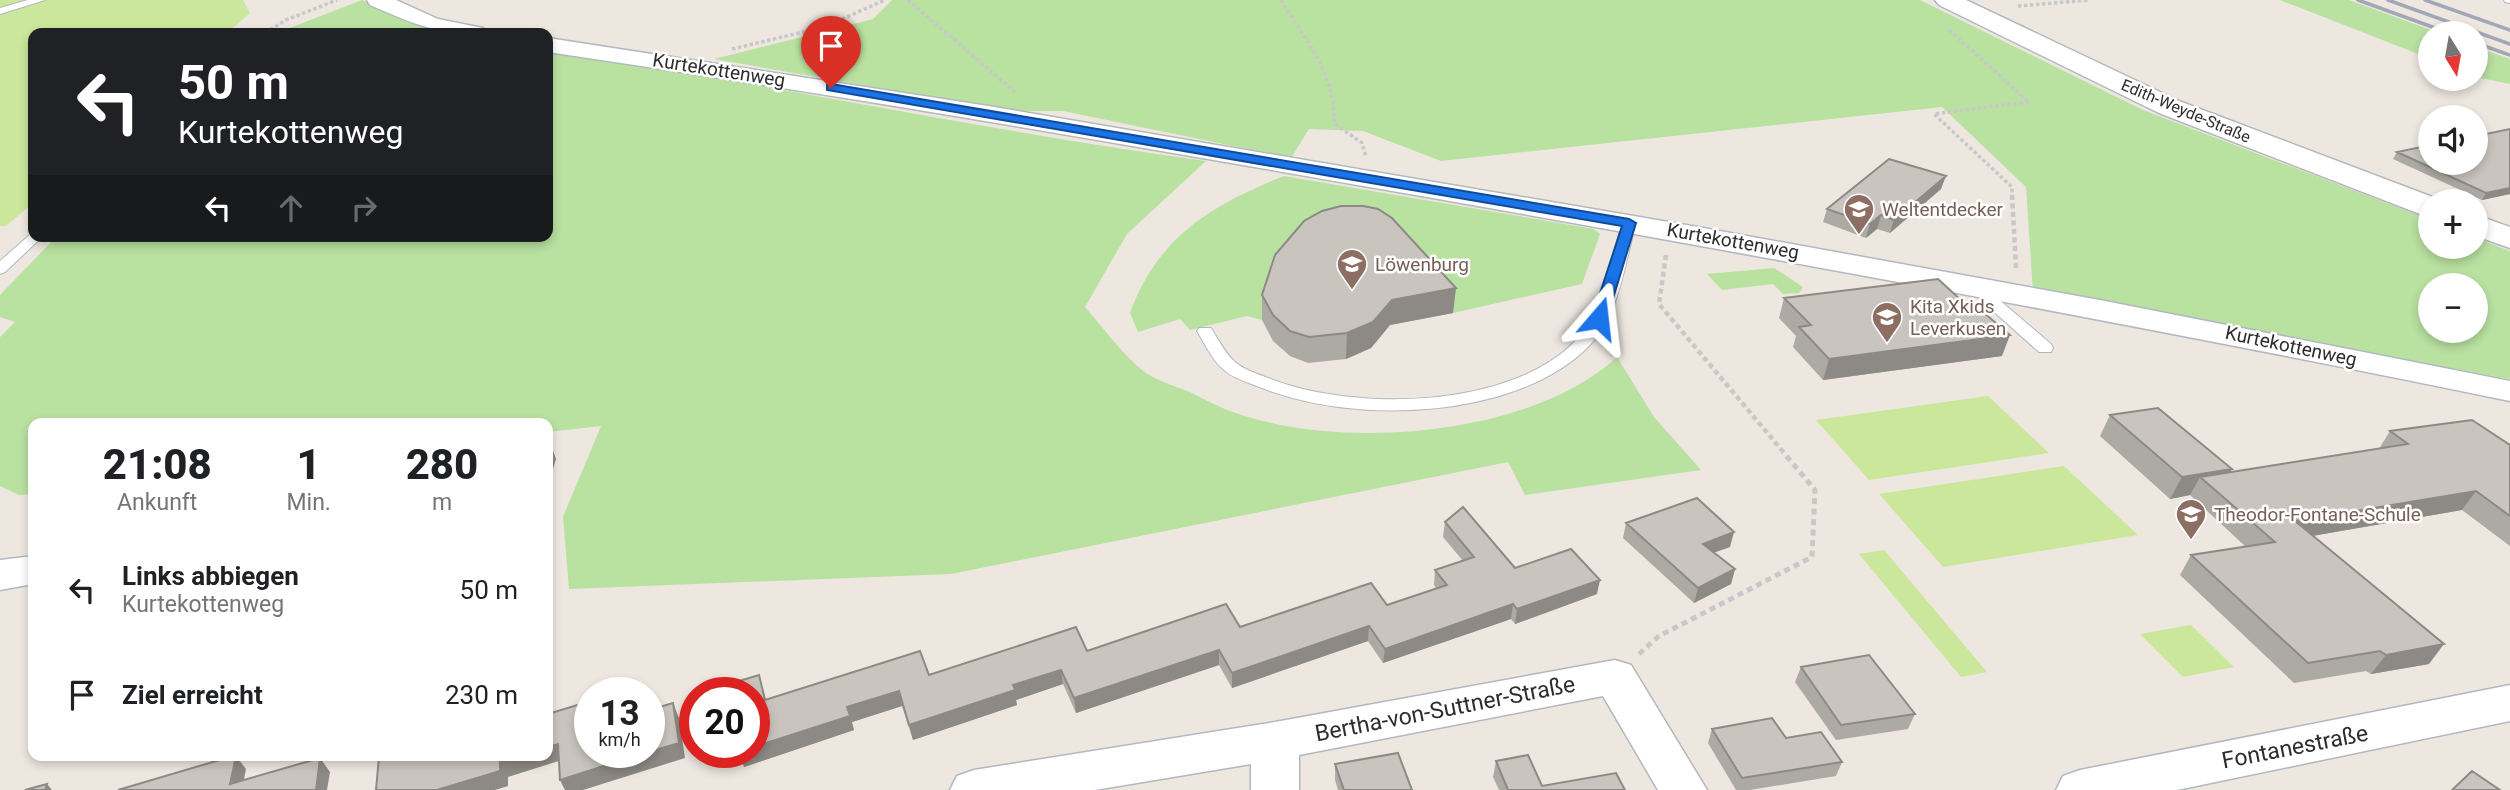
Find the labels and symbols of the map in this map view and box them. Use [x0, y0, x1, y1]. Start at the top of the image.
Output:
pin [801, 16, 861, 88]
north arrow [2418, 21, 2488, 91]
street label: Kurtekottenweg [651, 48, 787, 92]
street label: Edith-Weyde-Straße [2118, 75, 2254, 147]
school or university icon: Weltentdecker [1842, 192, 1876, 236]
place label: Weltentdecker [1882, 198, 2004, 221]
street label: Kurtekottenweg [1665, 218, 1801, 264]
school or university icon: Löwenburg [1335, 247, 1369, 291]
place label: Löwenburg [1375, 253, 1469, 276]
position arrow [1562, 281, 1636, 355]
place label: Kita Xkids Leverkusen [1910, 295, 2006, 340]
school or university icon: Kita Xkids Leverkusen [1870, 300, 1904, 344]
street label: Kurtekottenweg [2223, 321, 2359, 371]
school or university icon: Theodor-Fontane-Schule [2174, 497, 2208, 541]
place label: Theodor-Fontane-Schule [2214, 503, 2421, 526]
street label: Bertha-von-Suttner-Straße [1313, 671, 1577, 747]
speed limit sign: 20 [679, 677, 770, 768]
street label: Fontanestraße [2220, 720, 2370, 774]

